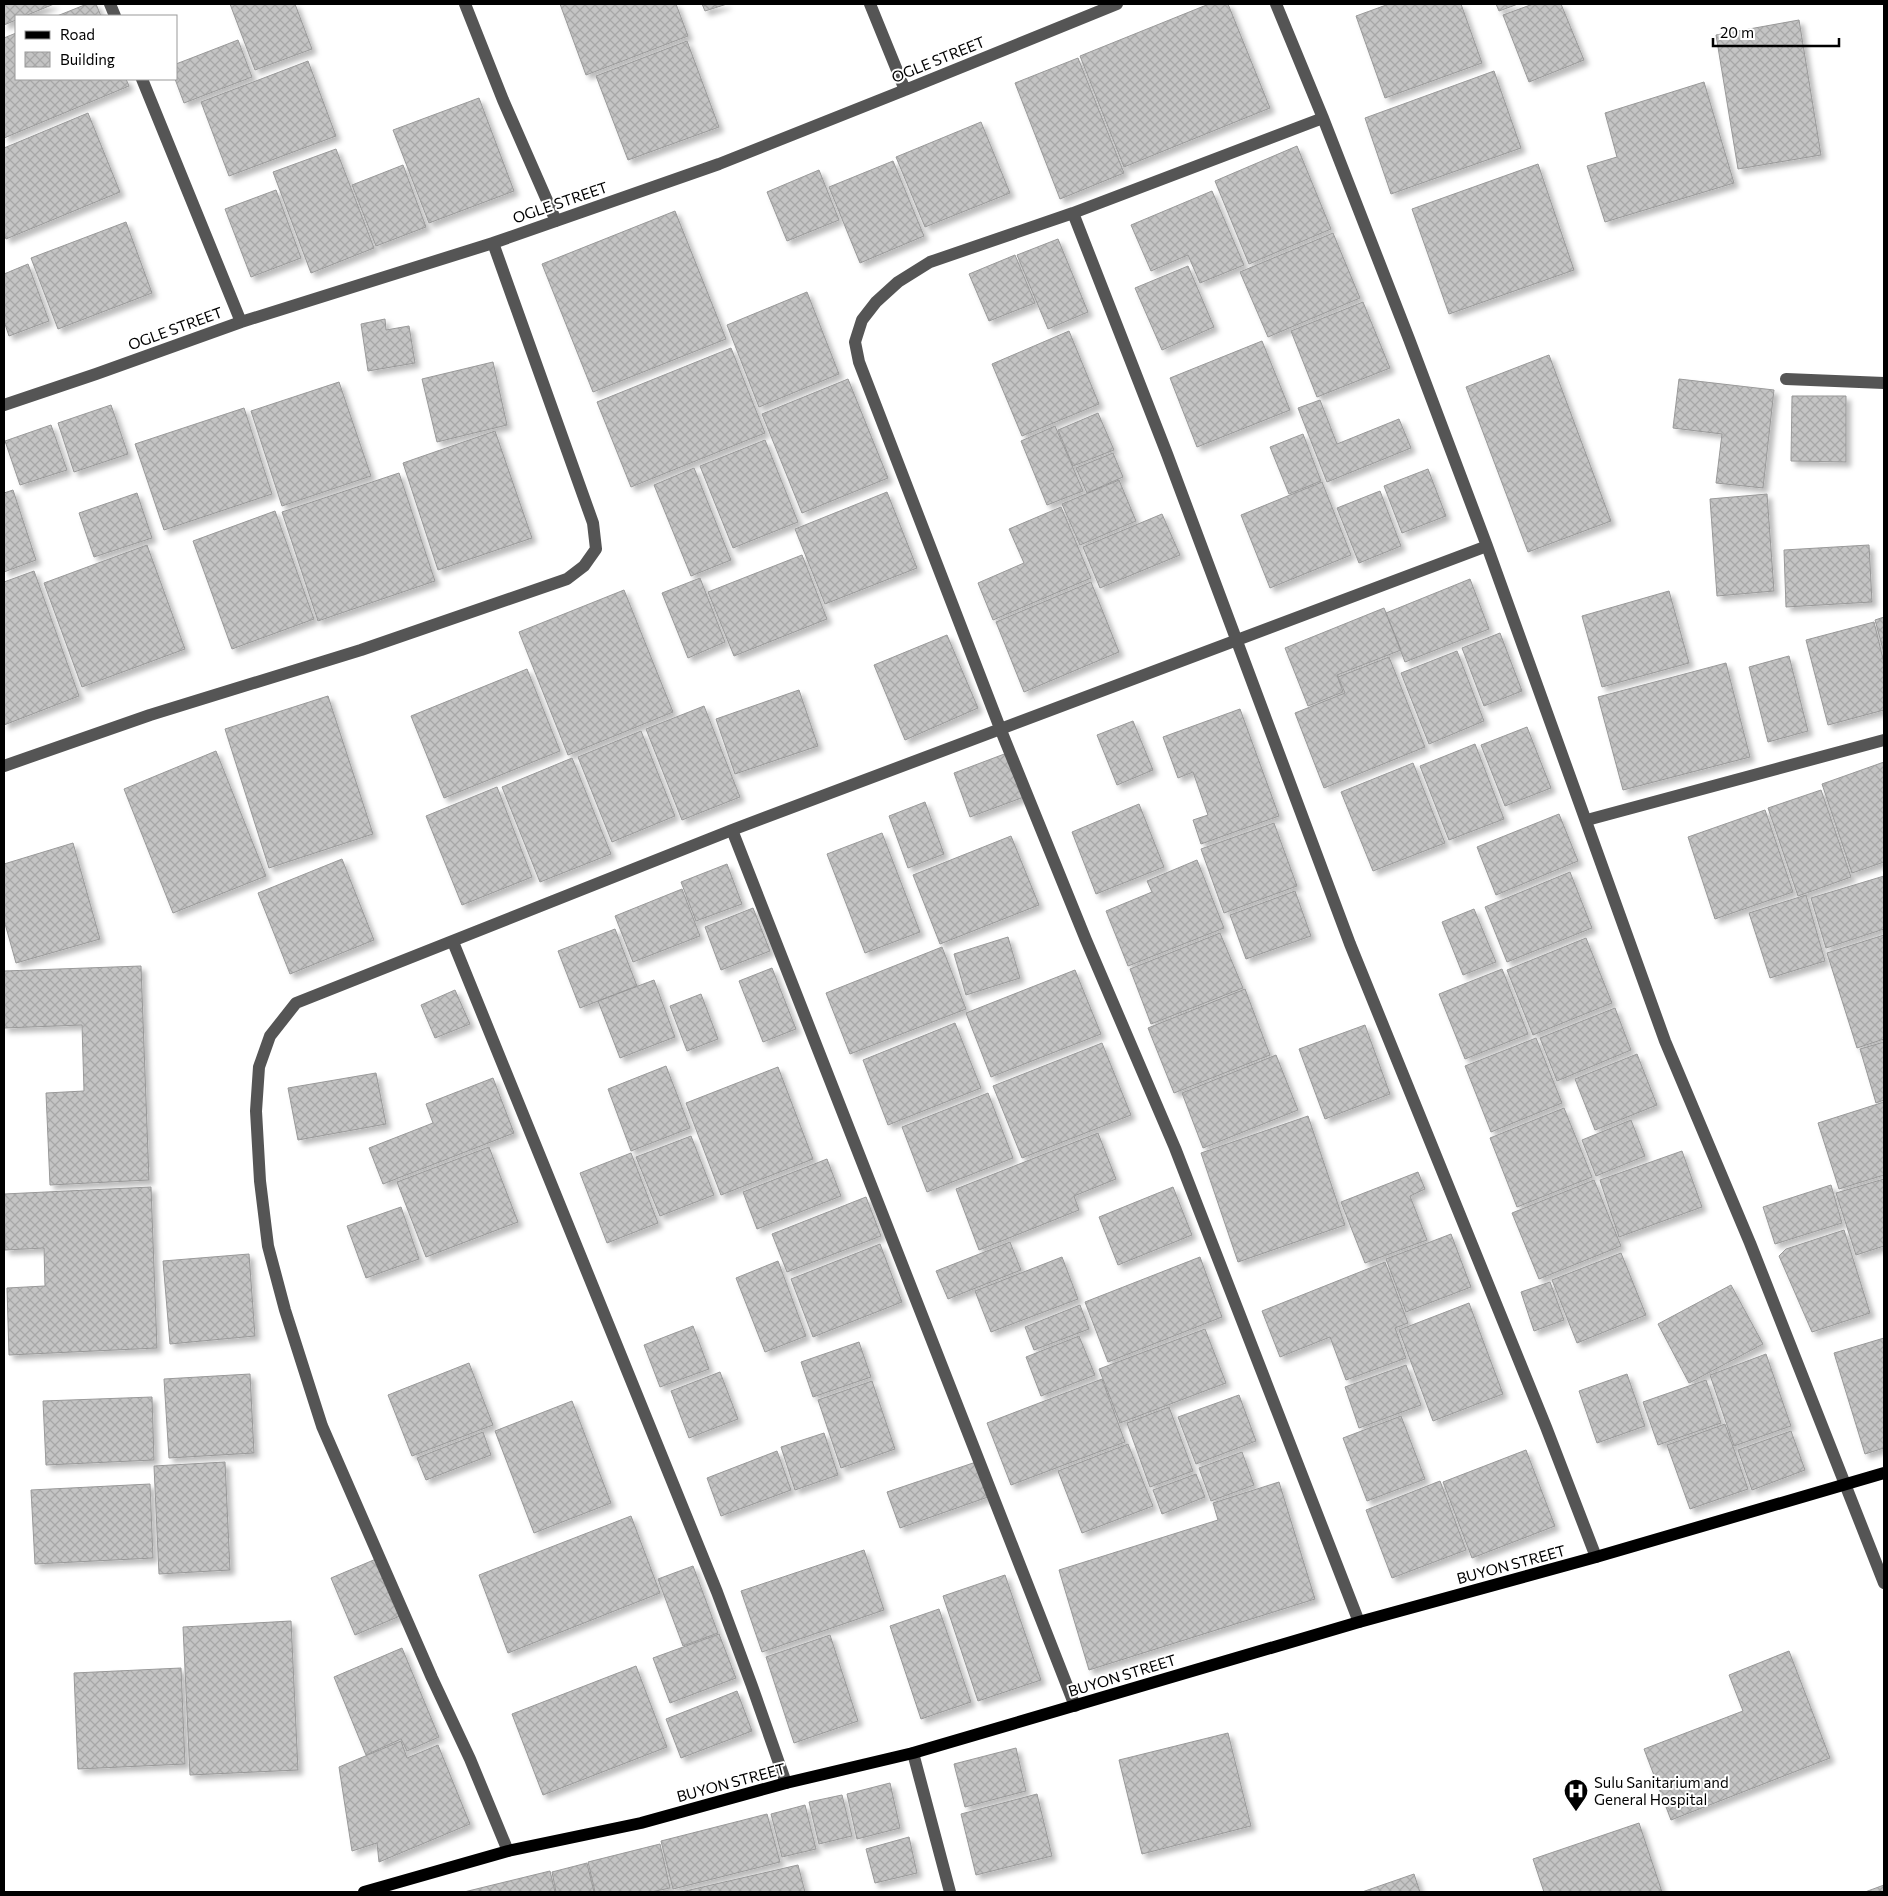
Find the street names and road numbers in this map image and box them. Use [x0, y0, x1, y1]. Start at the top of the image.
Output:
street label: OGLE STREET [889, 32, 988, 86]
street label: OGLE STREET [510, 177, 610, 227]
street label: OGLE STREET [125, 302, 225, 353]
street label: BUYON STREET [1455, 1541, 1568, 1587]
street label: BUYON STREET [1066, 1650, 1179, 1700]
street label: BUYON STREET [675, 1759, 788, 1805]

